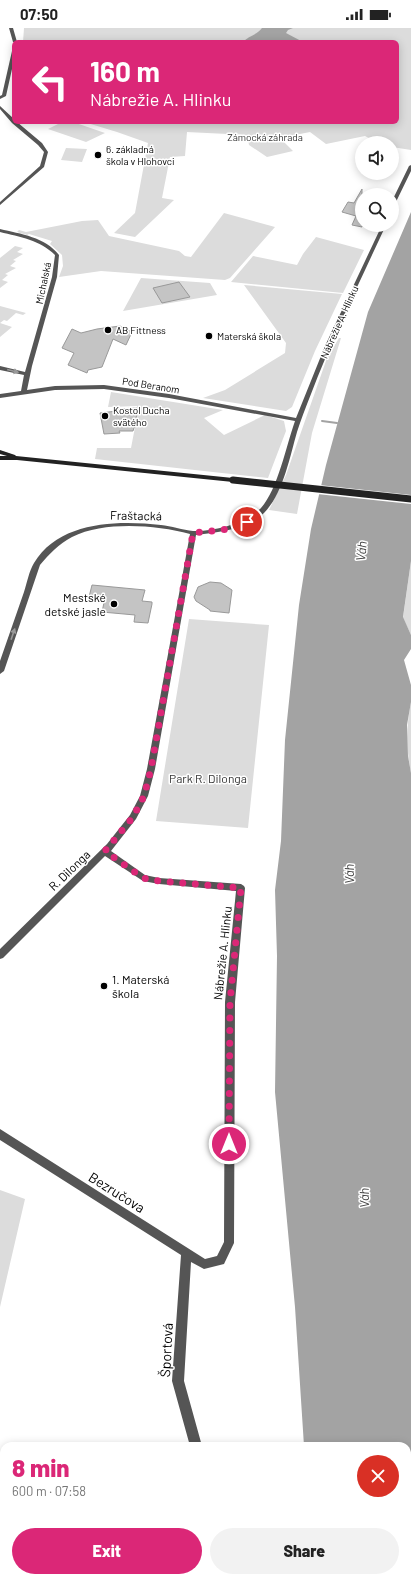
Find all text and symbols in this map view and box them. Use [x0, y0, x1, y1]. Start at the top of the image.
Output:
text: 07:50 [20, 5, 58, 23]
text: 160 m [90, 54, 160, 88]
icon: left [24, 56, 76, 108]
text: Nábrežie A. Hlinku [90, 88, 231, 110]
park label: Zámocká záhrada [227, 131, 303, 143]
map controls [355, 136, 399, 232]
button: sound [355, 136, 399, 180]
place label: 6. základná škola v Hlohovci [106, 143, 174, 167]
marker: 6. základná škola v Hlohovci [93, 150, 103, 160]
button: search [355, 188, 399, 232]
street label: Michalská [33, 261, 53, 305]
street label: Nábrežie A. Hlinku [318, 284, 360, 360]
place label: AB Fittness [116, 324, 166, 336]
marker: AB Fittness [103, 325, 113, 335]
place label: Materská škola [217, 330, 281, 342]
marker: Materská škola [204, 331, 214, 341]
one-way arrow [7, 368, 19, 374]
street label: Pod Beranom [121, 375, 181, 395]
place label: Kostol Ducha svätého [113, 404, 170, 428]
marker: Kostol Ducha svätého [100, 411, 110, 421]
pin [230, 505, 264, 539]
street label: Fraštacká [110, 508, 162, 522]
icon: arrive [236, 511, 258, 533]
water label: Váh [352, 540, 370, 562]
place label: Mestské detské jasle [44, 590, 106, 618]
marker: Mestské detské jasle [109, 599, 119, 609]
one-way arrow [10, 628, 16, 640]
park label: Park R. Dilonga [169, 771, 247, 785]
street label: R. Dilonga [45, 847, 93, 893]
water label: Váh [341, 864, 357, 884]
street label: Nábrežie A. Hlinku [210, 905, 234, 1001]
place label: 1. Materská škola [112, 972, 169, 1000]
marker: 1. Materská škola [99, 981, 109, 991]
position arrow [208, 1123, 250, 1165]
street label: Bezručova [86, 1168, 148, 1216]
water label: Váh [356, 1188, 372, 1208]
street label: Športová [156, 1322, 176, 1378]
text: 8 min [12, 1453, 69, 1482]
button: close [357, 1455, 399, 1497]
text: 600 m · 07:58 [12, 1483, 86, 1499]
button: Exit [12, 1528, 202, 1574]
button: Share [210, 1528, 399, 1574]

